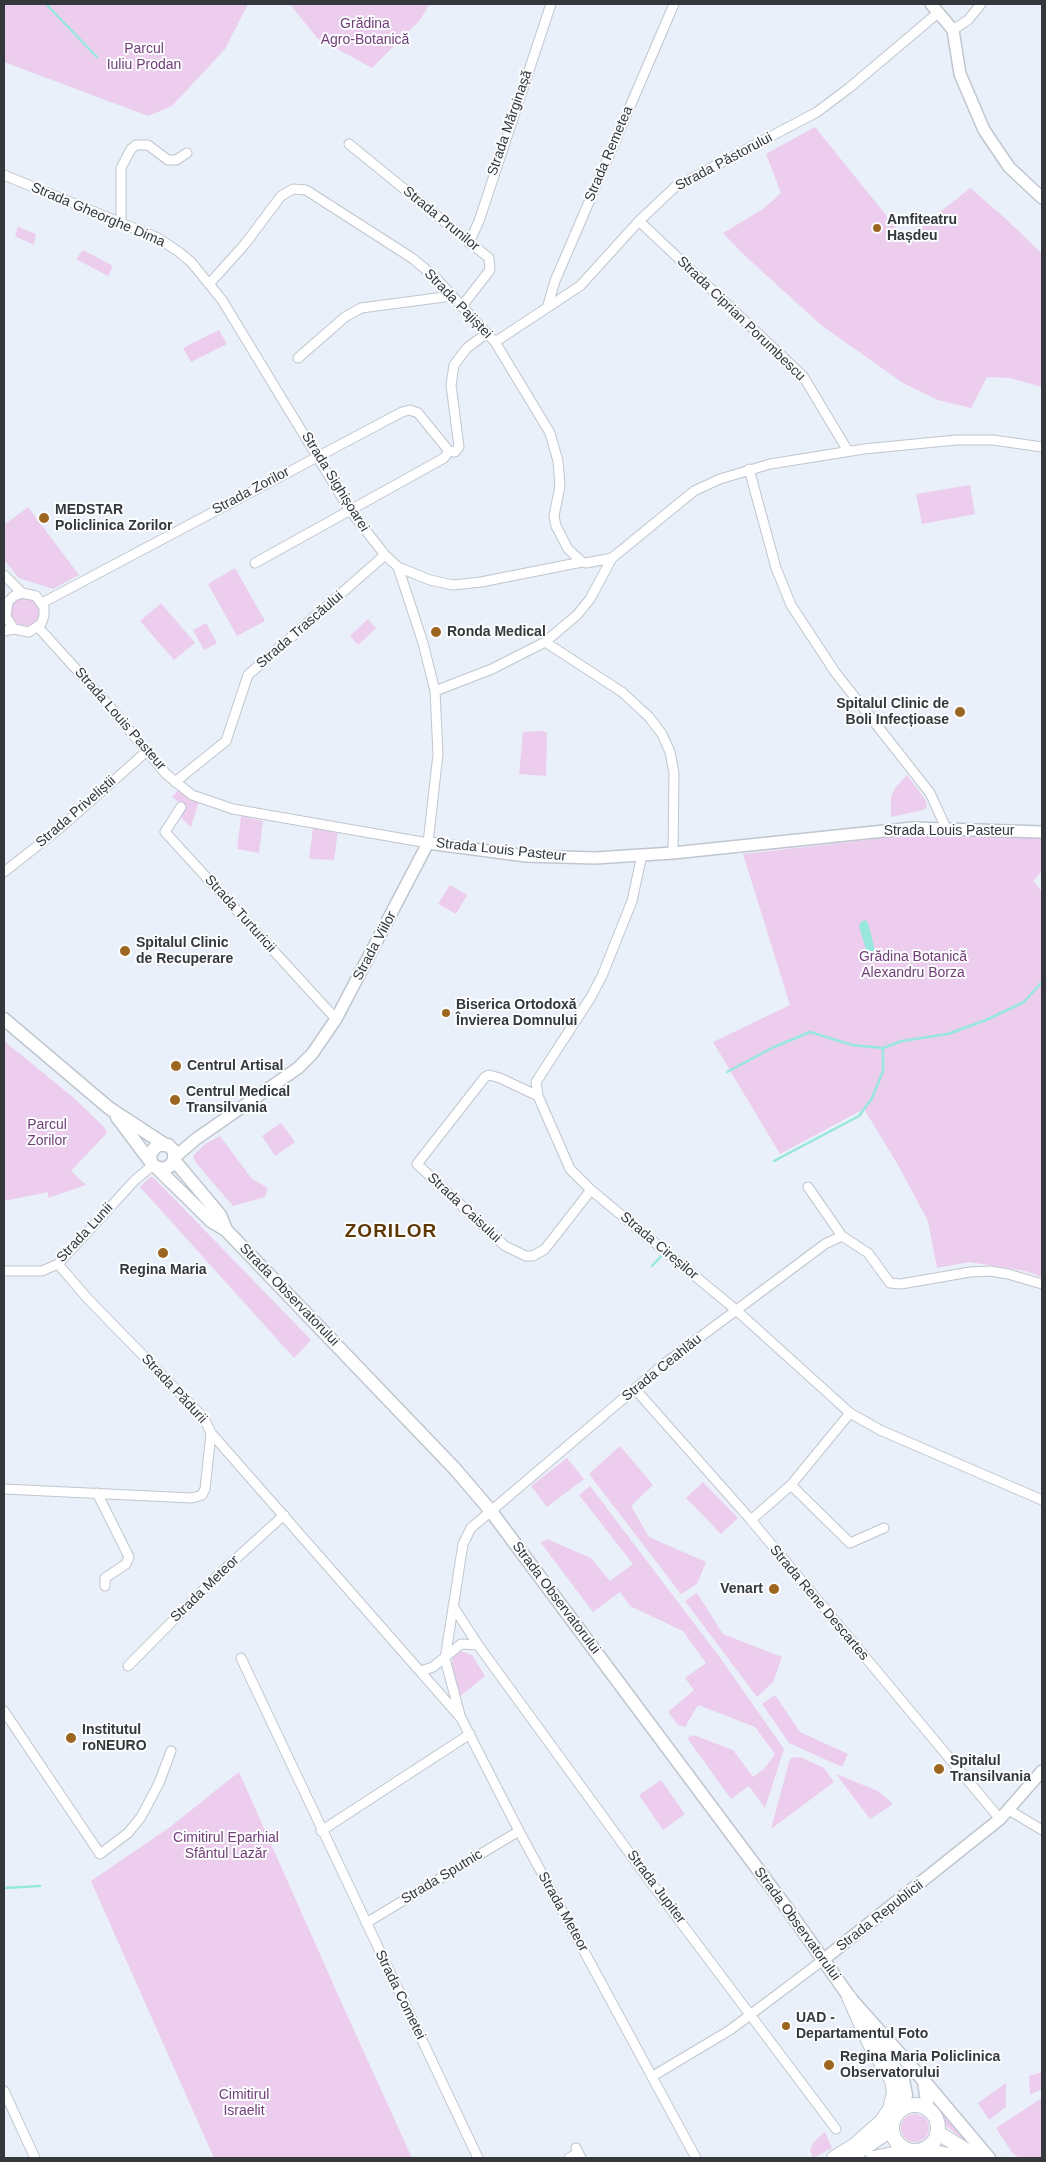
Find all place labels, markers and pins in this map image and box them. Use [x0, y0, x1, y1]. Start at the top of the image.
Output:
place label: Amfiteatru Hașdeu [887, 212, 957, 244]
marker: Amfiteatru Hașdeu [871, 222, 883, 234]
place label: MEDSTAR Policlinica Zorilor [55, 502, 172, 534]
marker: MEDSTAR Policlinica Zorilor [37, 511, 51, 525]
place label: Ronda Medical [447, 624, 546, 640]
marker: Ronda Medical [429, 625, 443, 639]
place label: Spitalul Clinic de Boli Infecțioase [836, 696, 949, 729]
marker: Spitalul Clinic de Boli Infecțioase [953, 705, 967, 719]
place label: Spitalul Clinic de Recuperare [136, 935, 233, 968]
marker: Spitalul Clinic de Recuperare [118, 944, 132, 958]
place label: Biserica Ortodoxă Învierea Domnului [456, 997, 577, 1030]
marker: Biserica Ortodoxă Învierea Domnului [440, 1007, 452, 1019]
place label: Centrul Artisal [187, 1058, 283, 1074]
marker: Centrul Artisal [169, 1059, 183, 1073]
place label: Centrul Medical Transilvania [186, 1084, 290, 1116]
marker: Centrul Medical Transilvania [168, 1093, 182, 1107]
marker: Regina Maria [156, 1246, 170, 1260]
place label: Regina Maria [119, 1262, 207, 1278]
place label: Venart [720, 1581, 763, 1597]
marker: Venart [767, 1582, 781, 1596]
place label: Institutul roNEURO [82, 1722, 147, 1754]
marker: Institutul roNEURO [64, 1731, 78, 1745]
place label: Spitalul Transilvania [950, 1753, 1031, 1785]
marker: Spitalul Transilvania [932, 1762, 946, 1776]
place label: UAD - Departamentul Foto [796, 2010, 928, 2042]
marker: UAD - Departamentul Foto [780, 2020, 792, 2032]
place label: Regina Maria Policlinica Observatorului [840, 2049, 1000, 2082]
marker: Regina Maria Policlinica Observatorului [822, 2058, 836, 2072]

